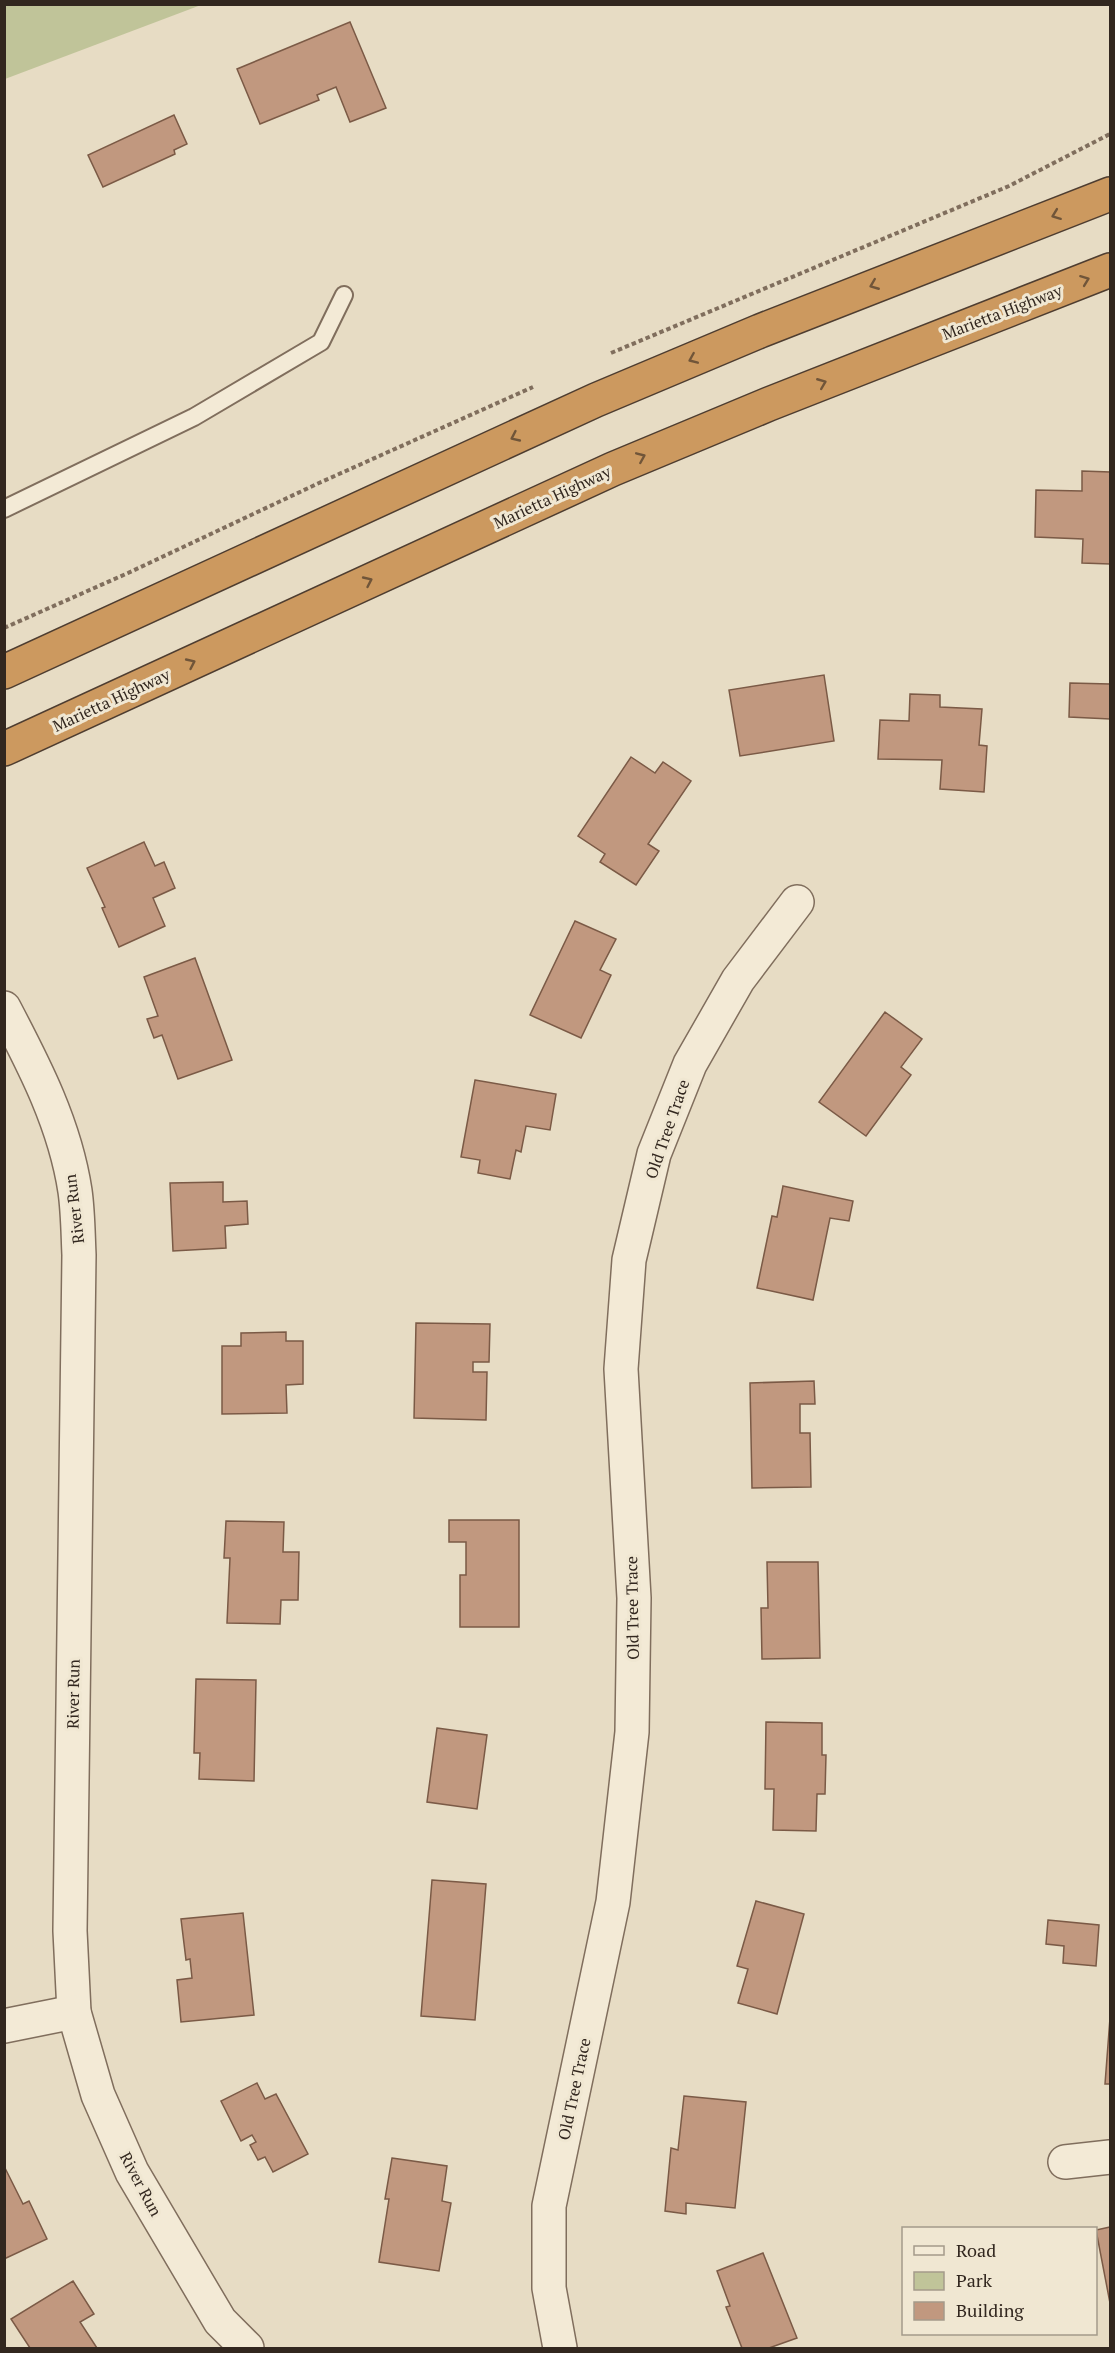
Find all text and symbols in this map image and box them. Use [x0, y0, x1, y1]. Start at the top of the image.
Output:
one-way arrow [1051, 207, 1062, 220]
one-way arrow [1079, 275, 1090, 287]
one-way arrow [869, 278, 880, 290]
street label: Marietta Highway [939, 279, 1066, 345]
one-way arrow [689, 352, 700, 364]
one-way arrow [815, 378, 826, 390]
one-way arrow [510, 430, 521, 442]
one-way arrow [635, 452, 646, 464]
street label: Marietta Highway [490, 460, 615, 534]
one-way arrow [362, 577, 373, 589]
one-way arrow [185, 658, 196, 670]
street label: Marietta Highway [49, 663, 174, 737]
street label: Old Tree Trace [640, 1076, 694, 1182]
street label: River Run [59, 1173, 89, 1245]
street label: Old Tree Trace [620, 1556, 644, 1660]
street label: River Run [61, 1658, 85, 1729]
street label: Old Tree Trace [552, 2036, 596, 2142]
street label: River Run [115, 2148, 167, 2220]
legend [902, 2227, 1097, 2335]
text: Road [956, 2238, 996, 2262]
text: Park [956, 2268, 993, 2292]
text: Building [956, 2298, 1024, 2322]

